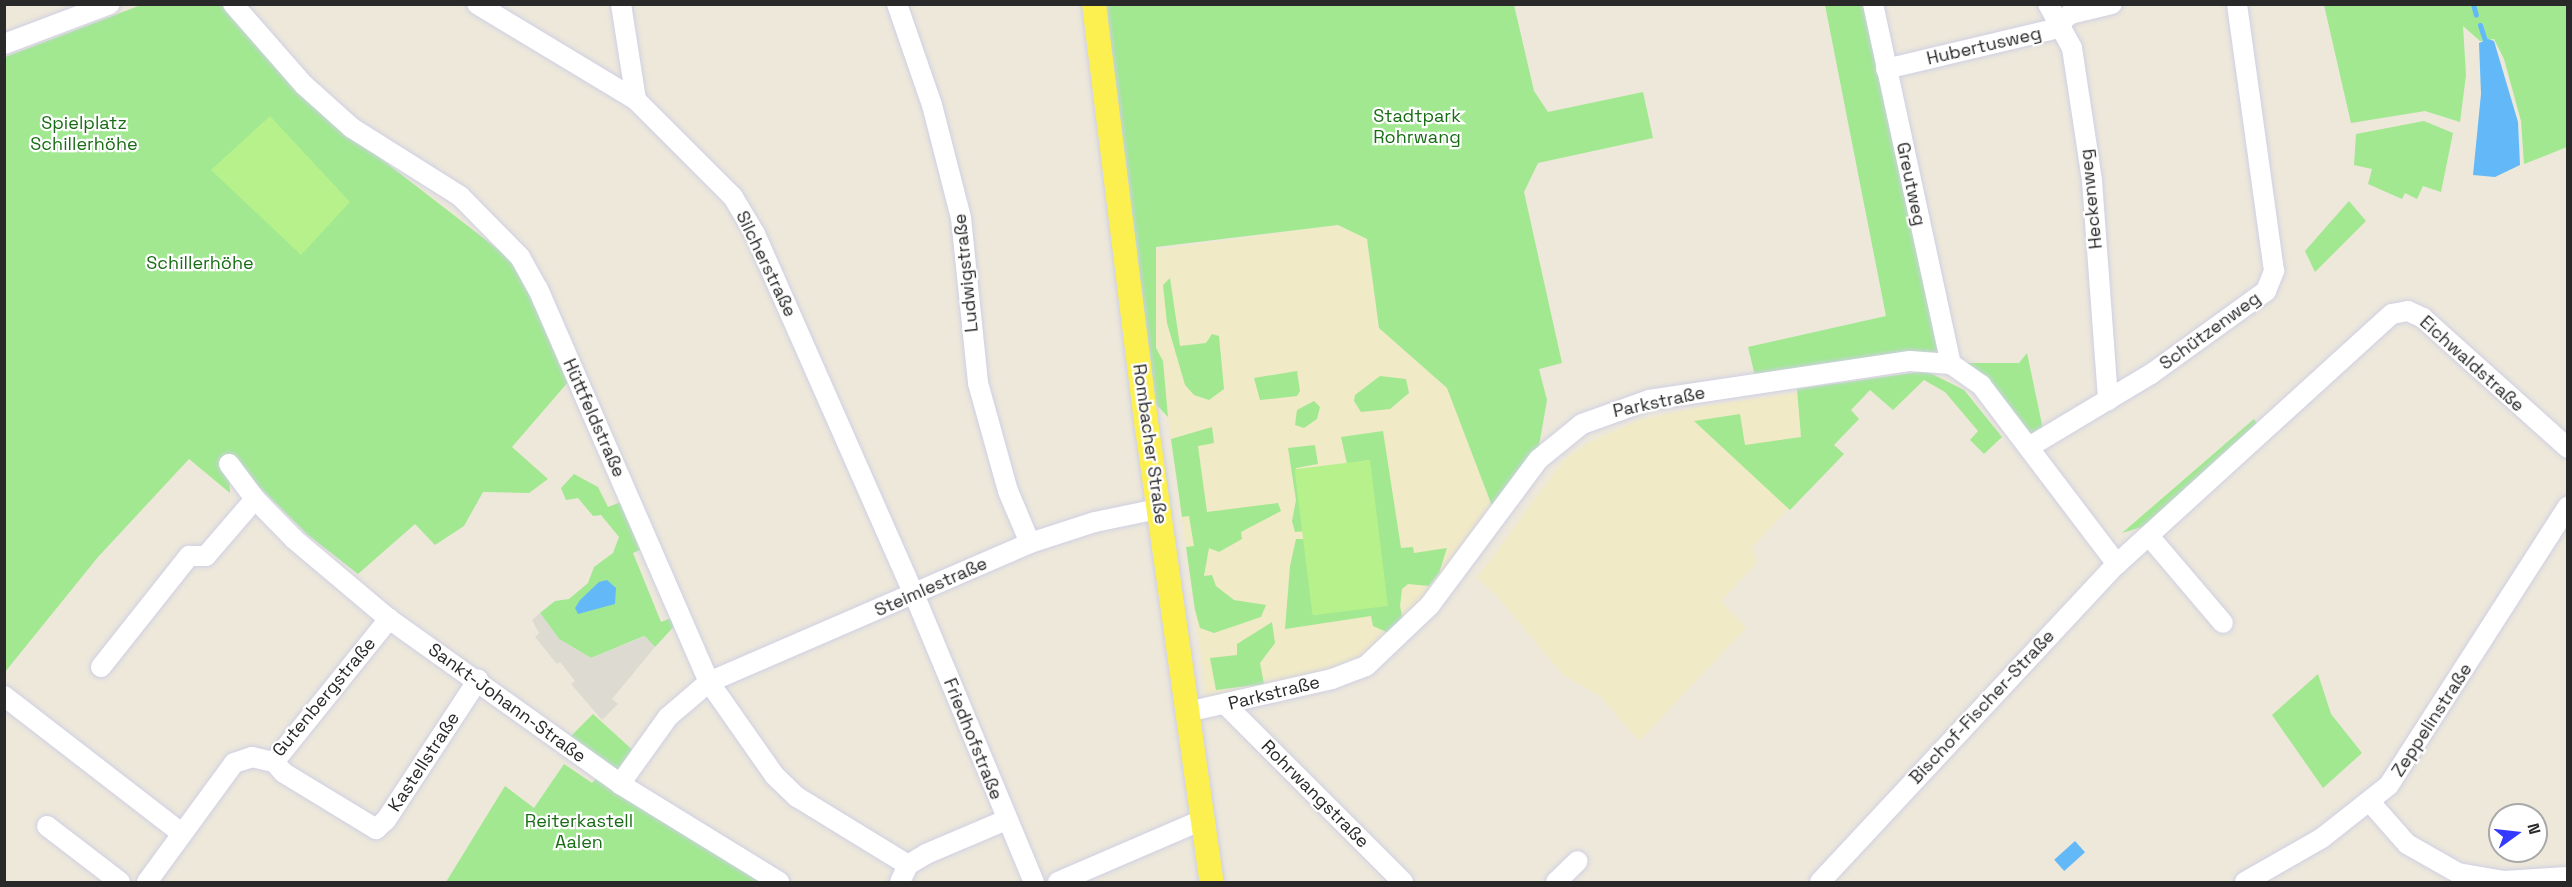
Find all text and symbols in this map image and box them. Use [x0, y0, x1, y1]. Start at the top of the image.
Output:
street label: Hubertusweg [1925, 22, 2043, 70]
park label: Stadtpark Rohrwang [1373, 106, 1461, 148]
park label: Spielplatz Schillerhöhe [30, 113, 138, 156]
street label: Greutweg [1892, 140, 1930, 228]
street label: Heckenweg [2075, 148, 2107, 250]
street label: Silcherstraße [731, 207, 801, 321]
street label: Ludwigstraße [949, 213, 983, 333]
park label: Schillerhöhe [146, 252, 254, 274]
street label: Schützenweg [2155, 287, 2265, 375]
street label: Eichwaldstraße [2415, 311, 2529, 417]
street label: Hüttfeldstraße [558, 355, 630, 481]
street label: Rombacher Straße [1128, 362, 1172, 526]
street label: Parkstraße [1611, 382, 1707, 422]
street label: Steimlestraße [871, 553, 991, 621]
street label: Bischof-Fischer-Straße [1905, 625, 2059, 789]
street label: Gutenbergstraße [268, 633, 380, 761]
street label: Sankt-Johann-Straße [424, 639, 590, 767]
street label: Zeppelinstraße [2387, 659, 2477, 781]
street label: Parkstraße [1226, 671, 1322, 715]
street label: Friedhofstraße [939, 675, 1007, 803]
street label: Kastellstraße [384, 708, 464, 816]
street label: Rohrwangstraße [1257, 736, 1373, 852]
north arrow [2488, 803, 2548, 863]
park label: Reiterkastell Aalen [525, 811, 633, 854]
text: N [2522, 821, 2545, 837]

